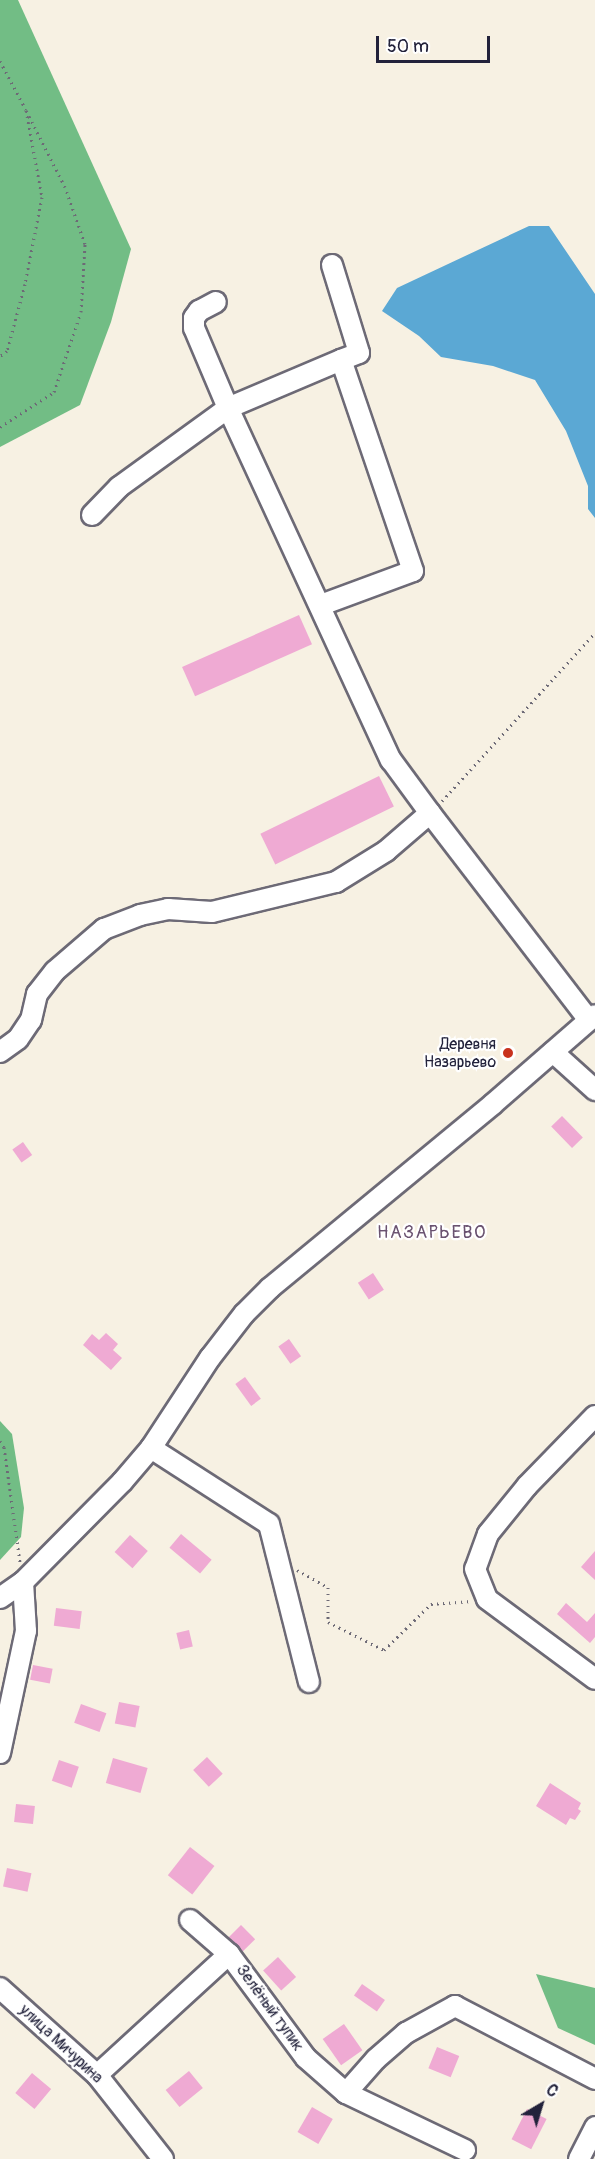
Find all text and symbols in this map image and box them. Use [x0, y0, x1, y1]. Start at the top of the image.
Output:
scale bar [379, 24, 493, 62]
text: 50 m [387, 35, 429, 58]
place label: Деревня Назарьево [424, 1034, 496, 1072]
marker: Деревня Назарьево [501, 1046, 515, 1060]
district label: НАЗАРЬЕВО [377, 1222, 487, 1244]
street label: Зелёный тупик [232, 1961, 308, 2055]
street label: улица Мичурина [15, 2001, 107, 2087]
north arrow [511, 2075, 571, 2135]
text: С [542, 2080, 562, 2102]

